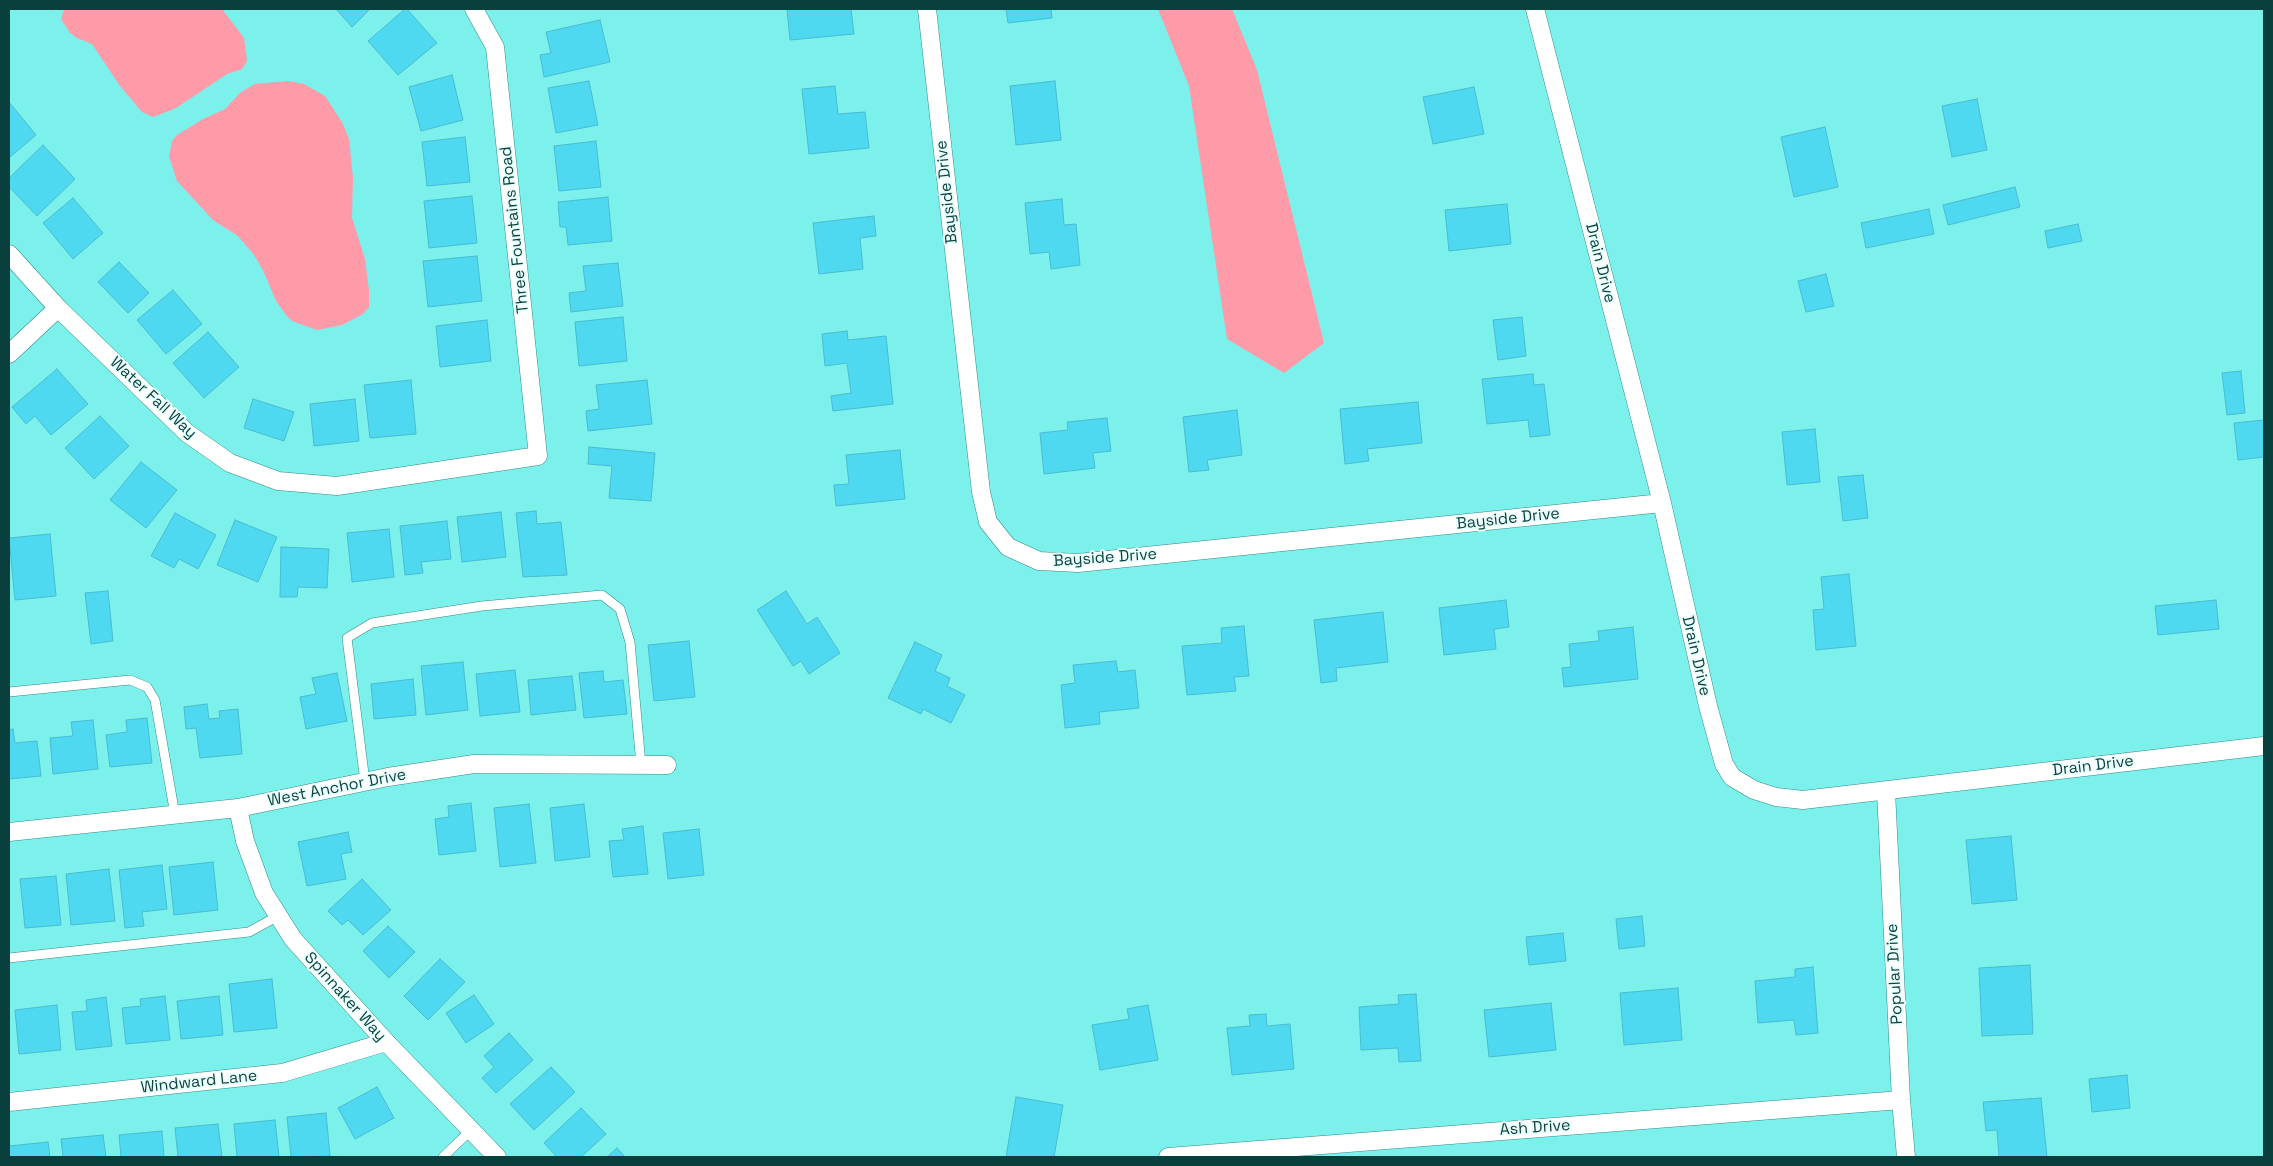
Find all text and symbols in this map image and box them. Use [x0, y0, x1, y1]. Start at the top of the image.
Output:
street label: Bayside Drive [932, 139, 962, 245]
street label: Three Fountains Road [497, 146, 533, 314]
street label: Drain Drive [1581, 221, 1619, 305]
street label: Water Fall Way [106, 353, 200, 443]
street label: Bayside Drive [1455, 504, 1561, 534]
street label: Bayside Drive [1052, 545, 1158, 571]
street label: Drain Drive [1677, 614, 1715, 698]
street label: Drain Drive [2051, 751, 2135, 781]
street label: West Anchor Drive [266, 765, 408, 811]
street label: Popular Drive [1883, 923, 1907, 1025]
street label: Spinnaker Way [300, 948, 390, 1046]
street label: Windward Lane [140, 1066, 258, 1098]
street label: Ash Drive [1499, 1116, 1571, 1140]

